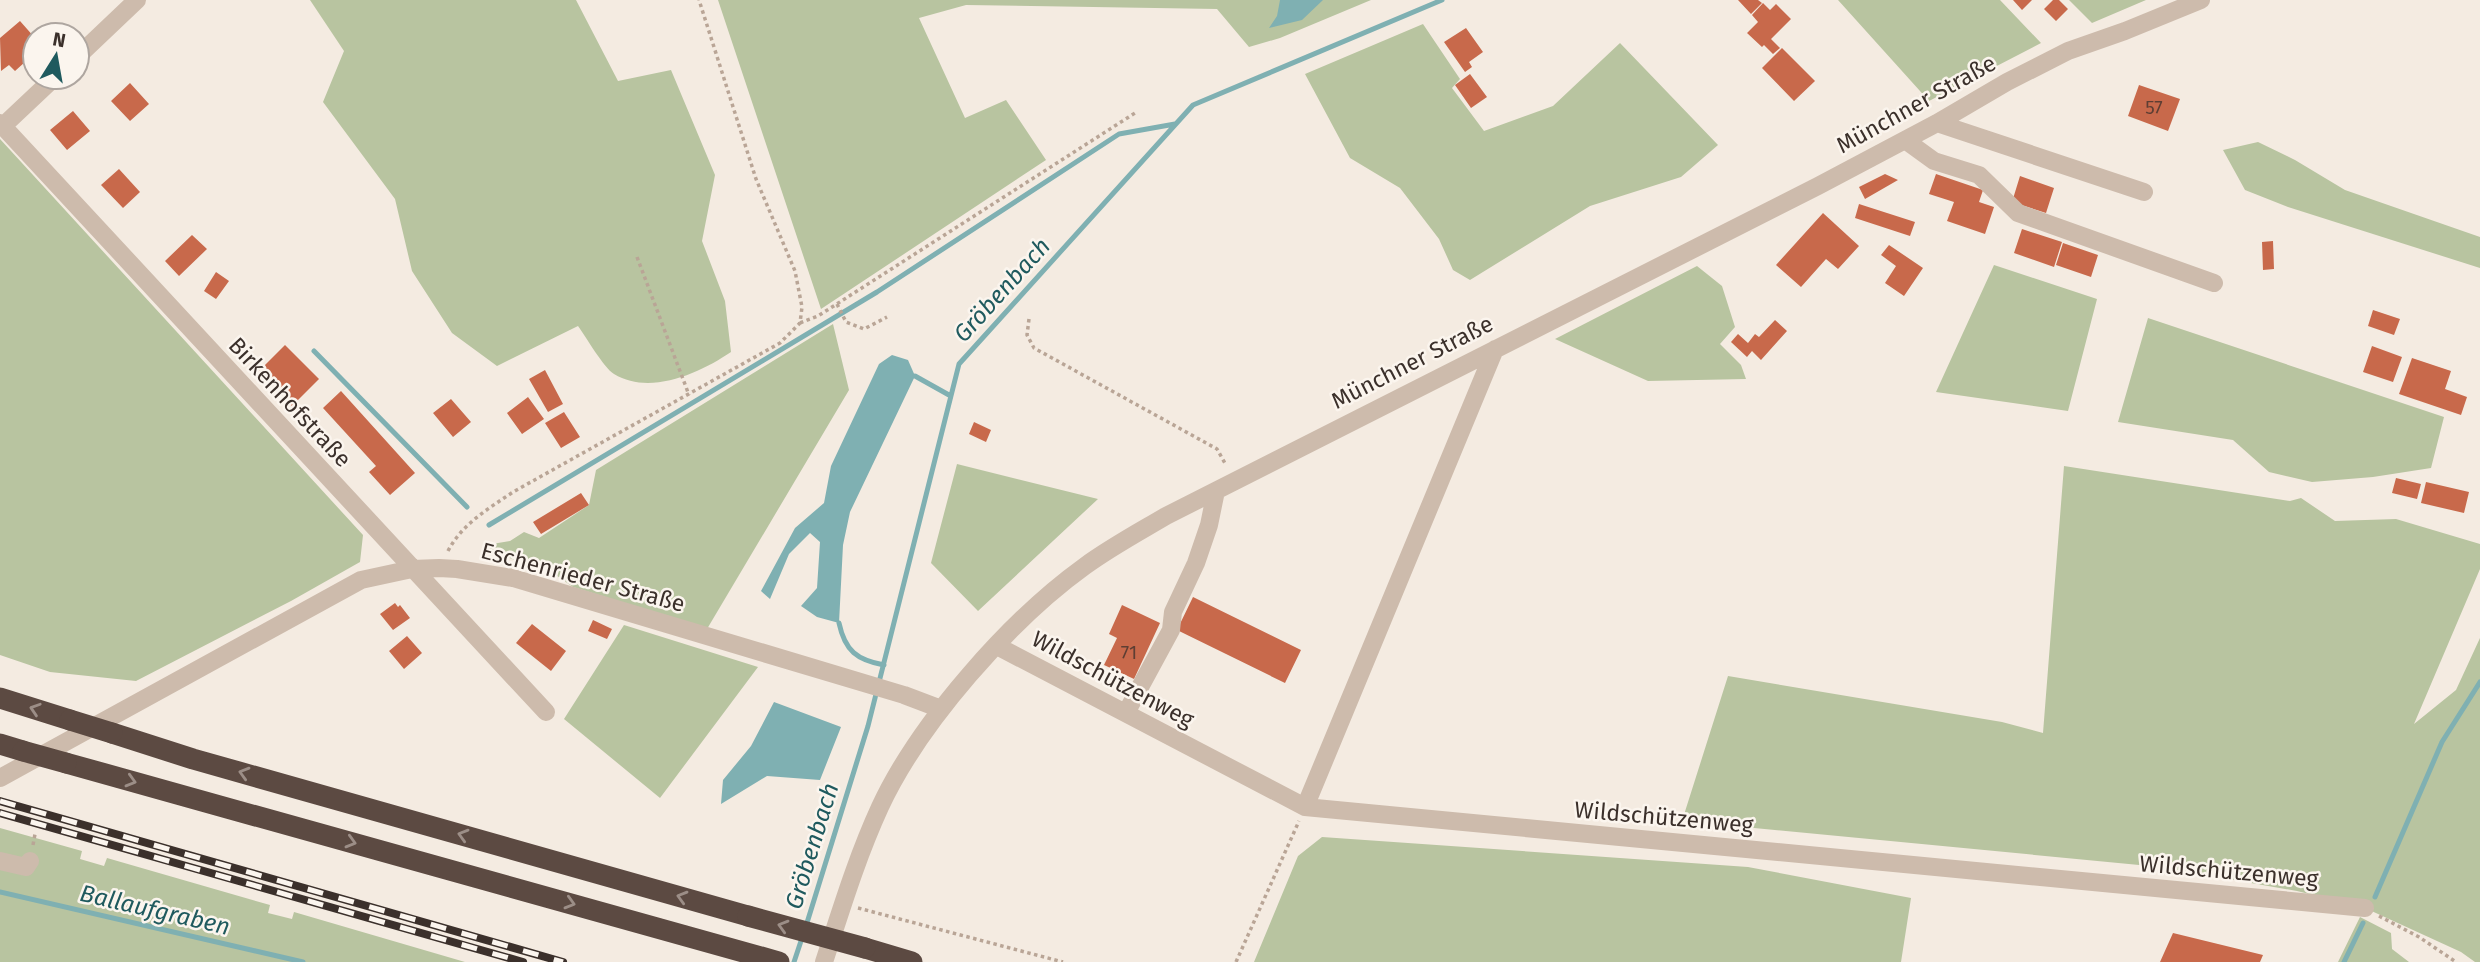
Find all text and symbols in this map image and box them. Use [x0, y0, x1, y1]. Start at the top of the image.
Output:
north arrow [21, 21, 91, 91]
text: N [51, 27, 68, 52]
street label: Münchner Straße [1831, 49, 2001, 159]
house number: 57 [2145, 96, 2163, 119]
water label: Gröbenbach [948, 232, 1056, 348]
street label: Münchner Straße [1326, 309, 1498, 415]
street label: Birkenhofstraße [223, 331, 357, 473]
street label: Eschenrieder Straße [478, 536, 688, 618]
street label: Wildschützenweg [1027, 624, 1199, 734]
house number: 71 [1121, 641, 1137, 664]
one-way arrow [29, 703, 42, 717]
one-way arrow [238, 767, 250, 782]
one-way arrow [125, 773, 137, 787]
water label: Gröbenbach [780, 780, 844, 912]
street label: Wildschützenweg [1573, 795, 1755, 839]
one-way arrow [457, 829, 469, 844]
one-way arrow [344, 834, 356, 848]
street label: Wildschützenweg [2138, 849, 2320, 893]
water label: Ballaufgraben [77, 879, 233, 941]
one-way arrow [676, 891, 688, 906]
one-way arrow [563, 895, 575, 910]
one-way arrow [777, 919, 789, 934]

